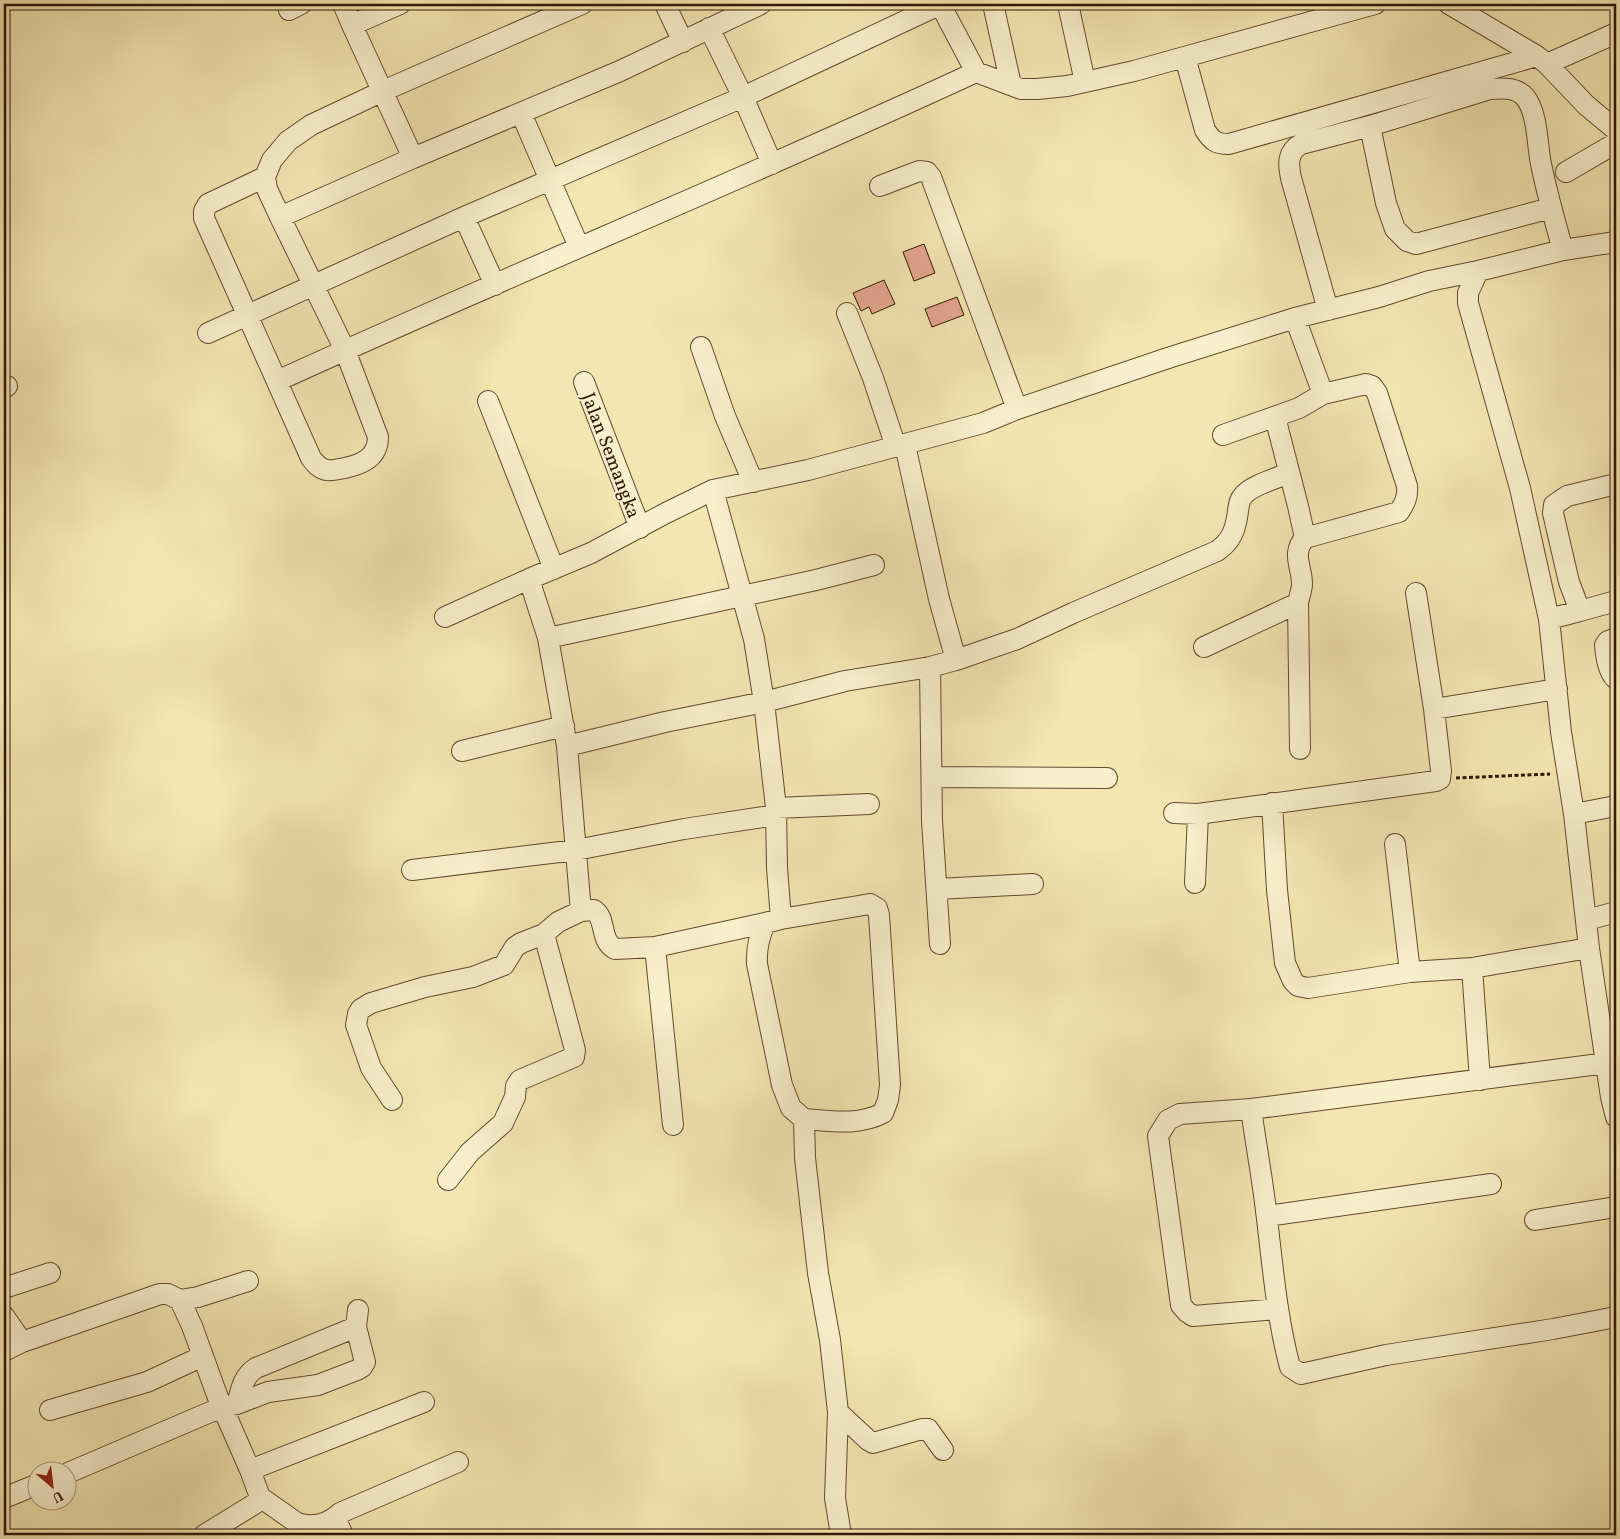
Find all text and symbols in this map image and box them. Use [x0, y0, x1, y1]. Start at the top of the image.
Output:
street label: Jalan Semangka [574, 389, 646, 522]
north arrow [28, 1462, 78, 1512]
text: U [48, 1486, 66, 1507]

